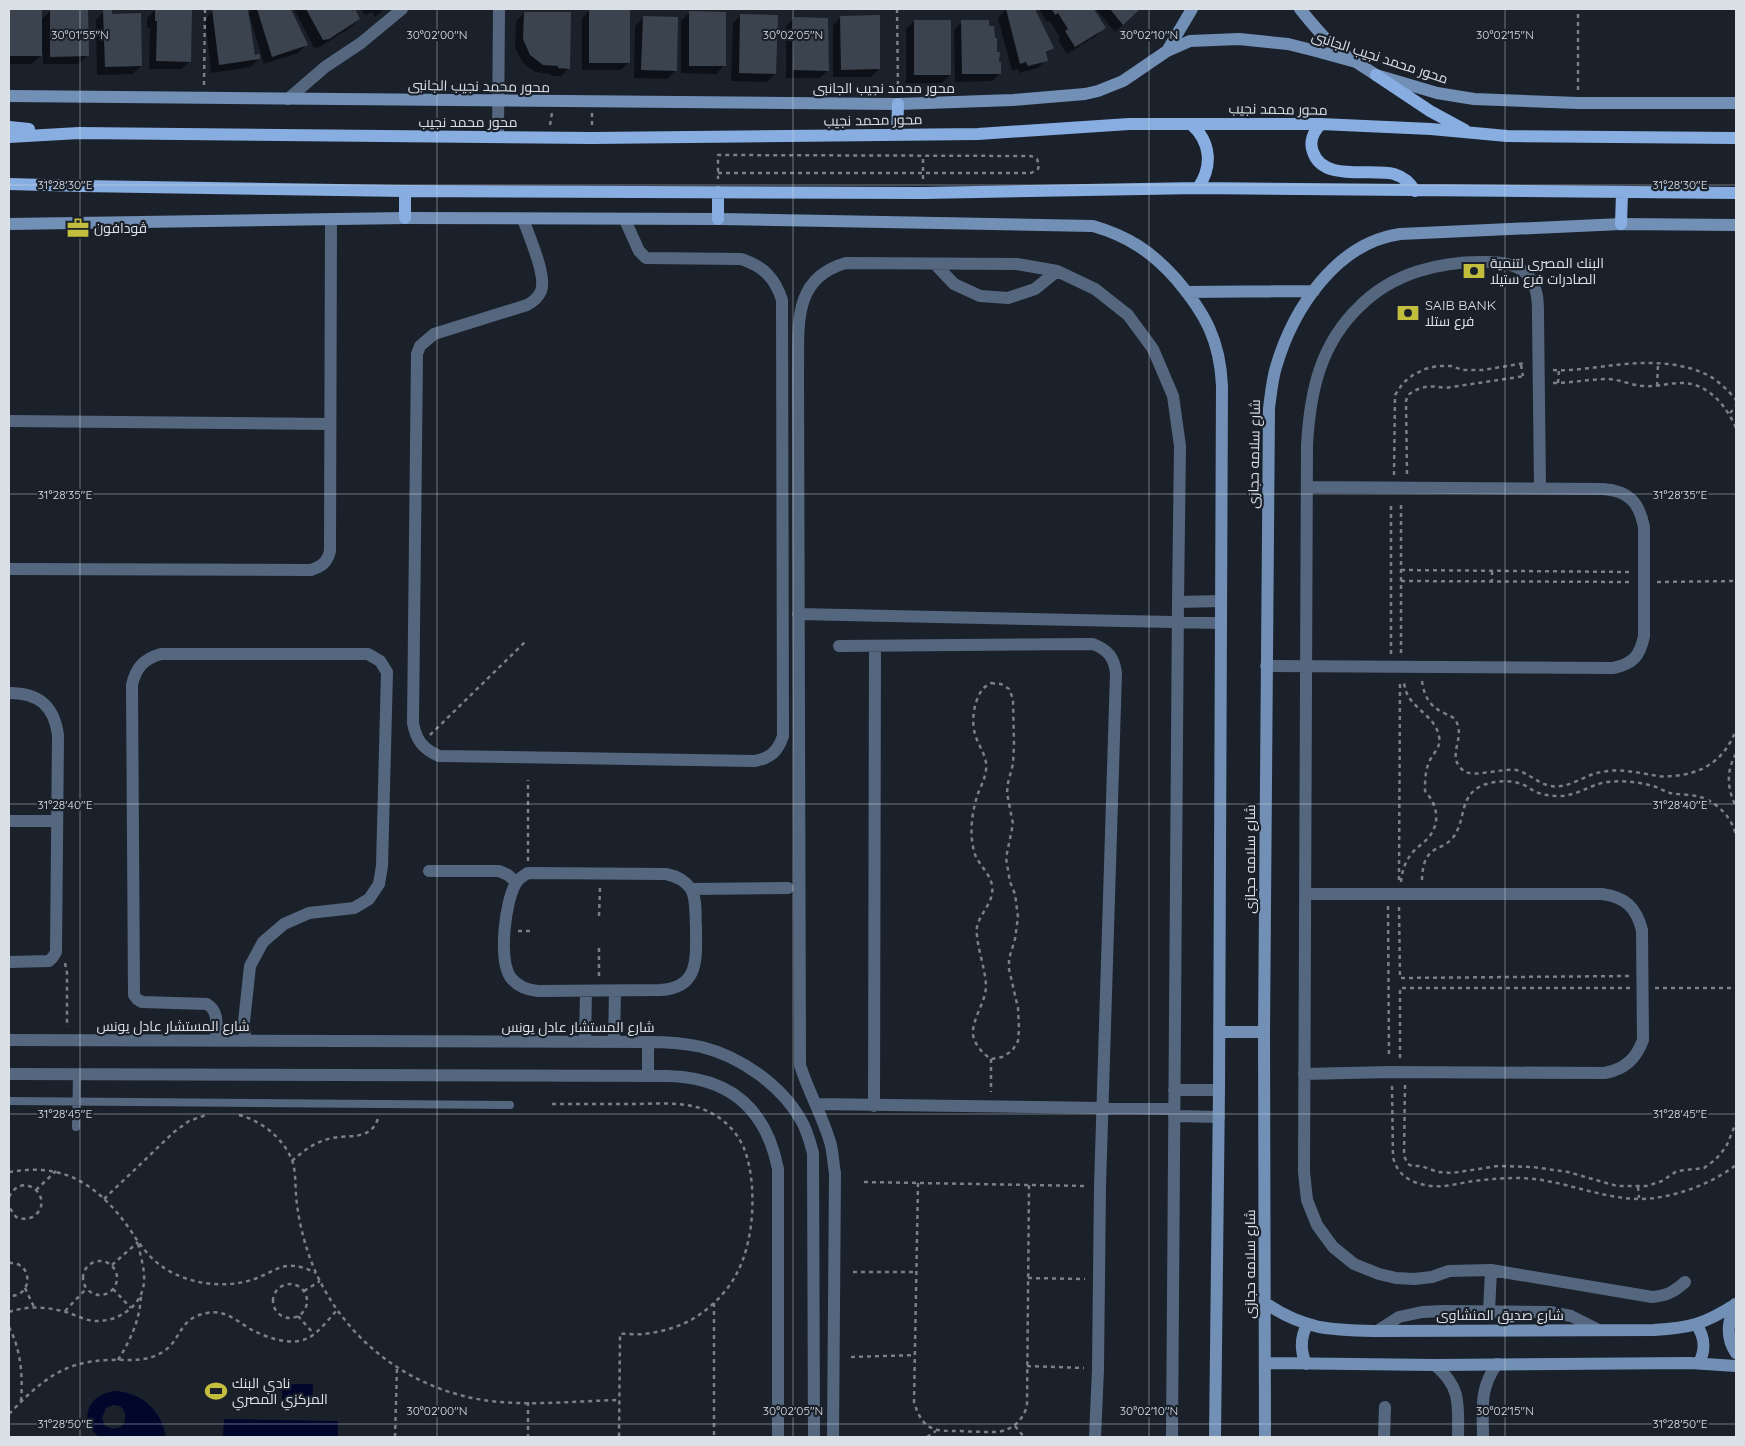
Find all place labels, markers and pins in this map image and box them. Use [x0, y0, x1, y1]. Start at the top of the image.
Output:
office icon: ڤودافون [65, 215, 91, 241]
place label: ڤودافون [94, 219, 147, 237]
place label: البنك المصرى لتنمية الصادرات فرع ستيلا [1490, 254, 1604, 288]
bank icon: البنك المصرى لتنمية الصادرات فرع ستيلا [1461, 258, 1487, 284]
place label: SAIB BANK فرع ستلا [1425, 296, 1496, 330]
bank icon: SAIB BANK فرع ستلا [1395, 300, 1421, 326]
place label: نادي البنك المركزي المصري [232, 1374, 328, 1411]
sports icon: نادي البنك المركزي المصري [203, 1378, 229, 1404]

